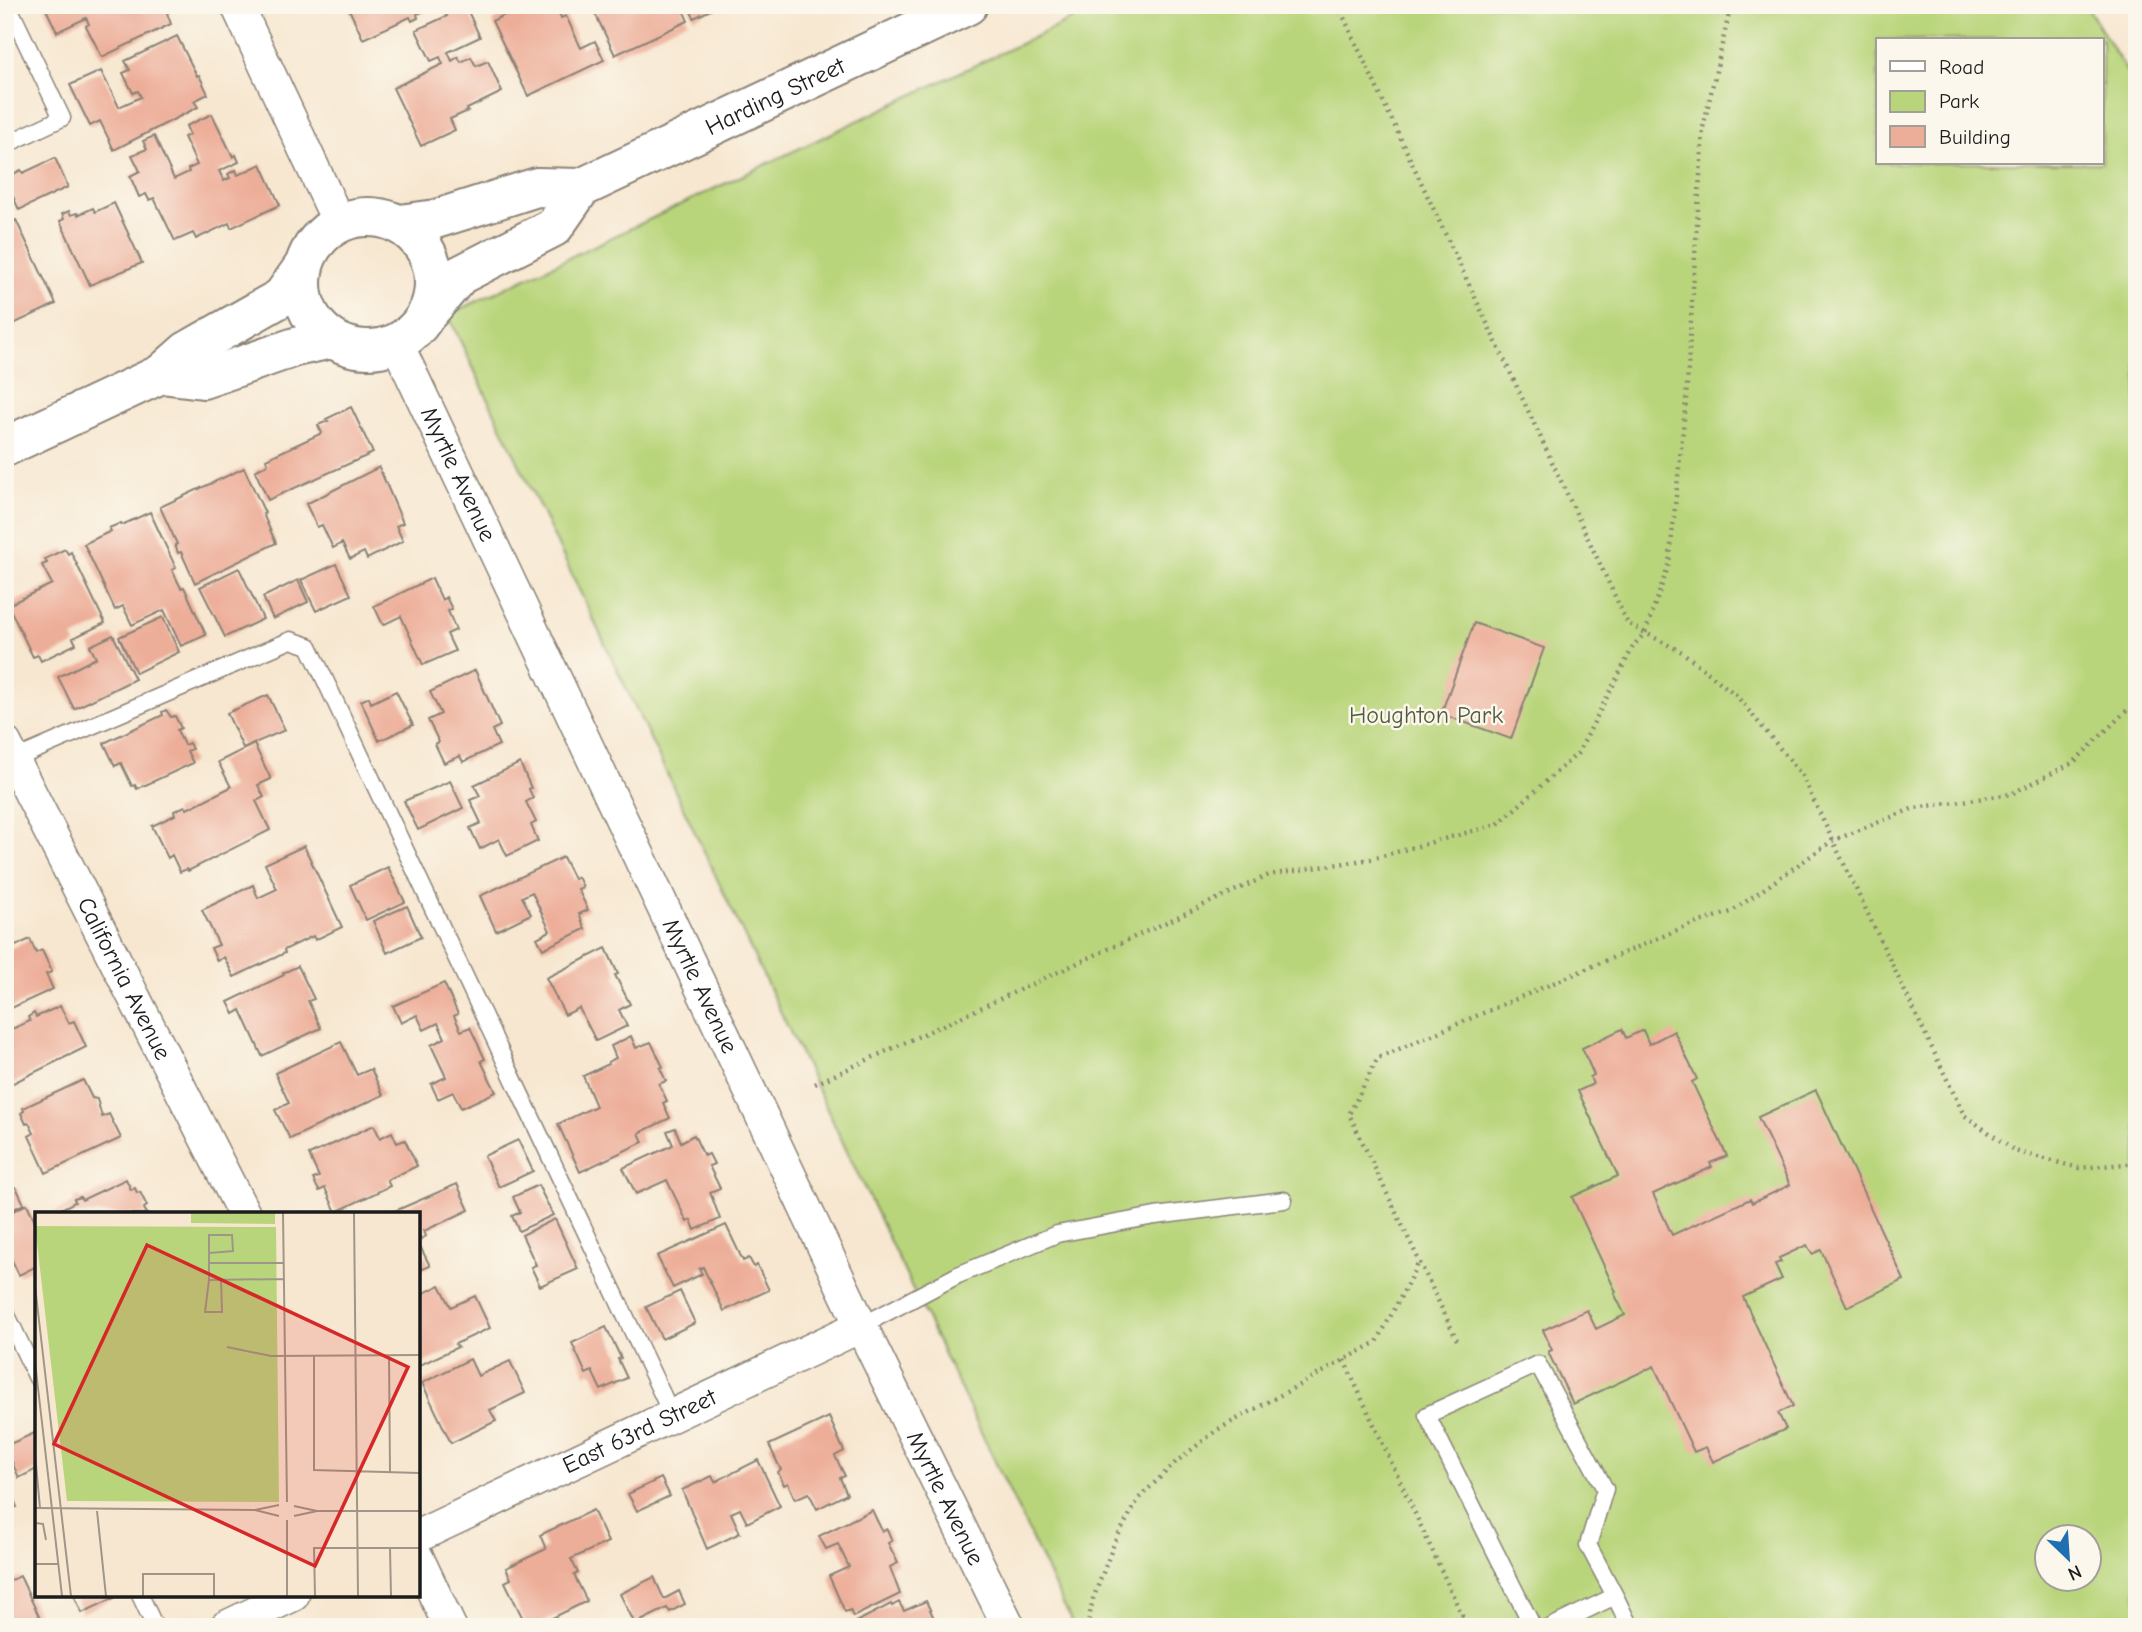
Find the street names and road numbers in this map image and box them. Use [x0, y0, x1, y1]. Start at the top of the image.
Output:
street label: Harding Street [701, 51, 850, 141]
street label: Myrtle Avenue [415, 402, 502, 546]
street label: California Avenue [72, 892, 177, 1064]
street label: Myrtle Avenue [657, 914, 744, 1058]
street label: East 63rd Street [558, 1382, 722, 1479]
street label: Myrtle Avenue [901, 1427, 990, 1570]

